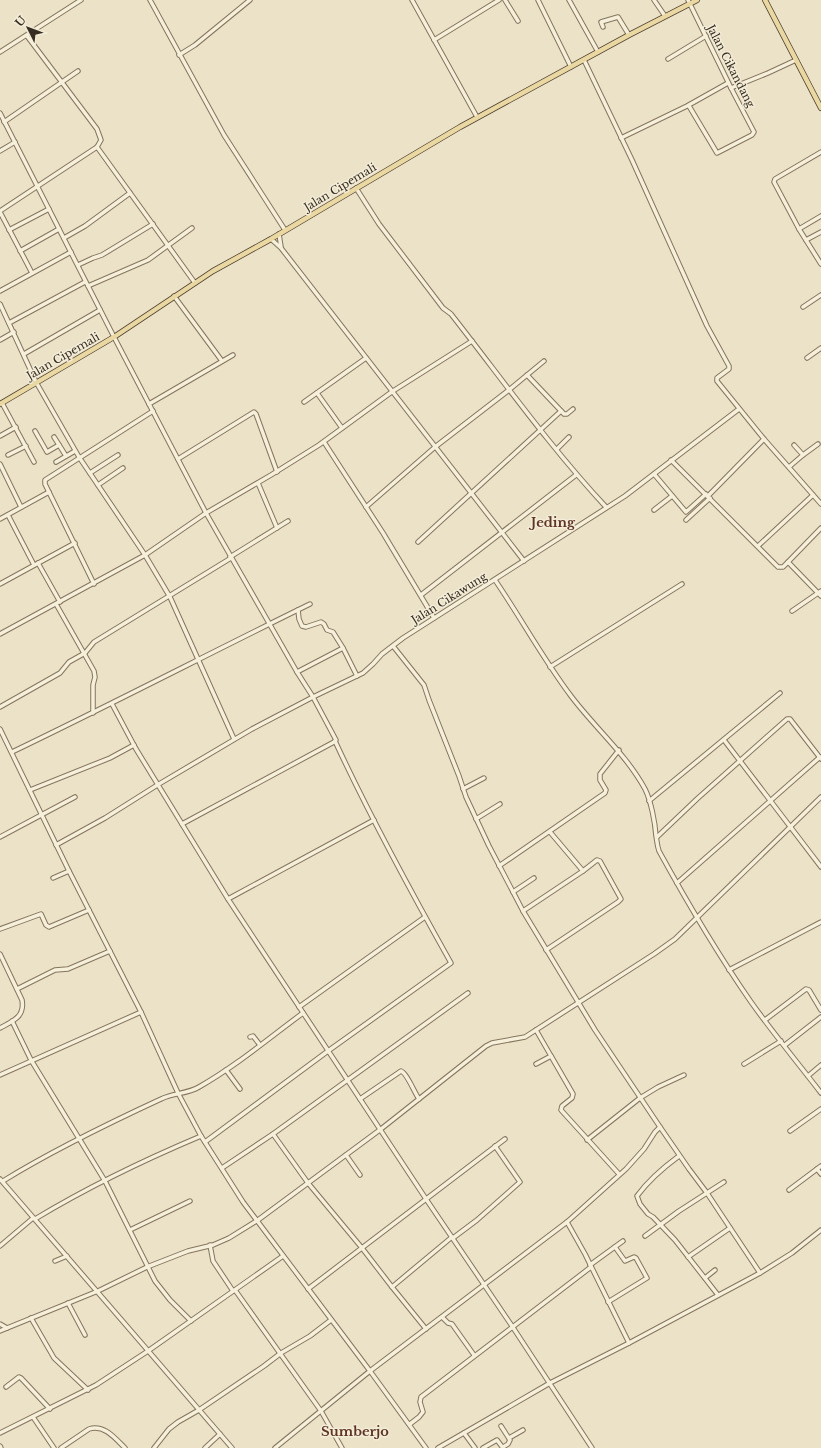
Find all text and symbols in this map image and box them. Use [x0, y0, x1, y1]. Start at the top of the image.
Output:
north arrow [8, 8, 48, 48]
text: U [12, 13, 29, 30]
street label: Jalan Cikandang [703, 20, 758, 110]
street label: Jalan Cipemali [300, 160, 379, 215]
street label: Jalan Cipemali [22, 329, 102, 384]
district label: Jeding [528, 514, 576, 531]
street label: Jalan Cikawung [407, 569, 490, 628]
district label: Sumberjo [321, 1423, 389, 1440]

